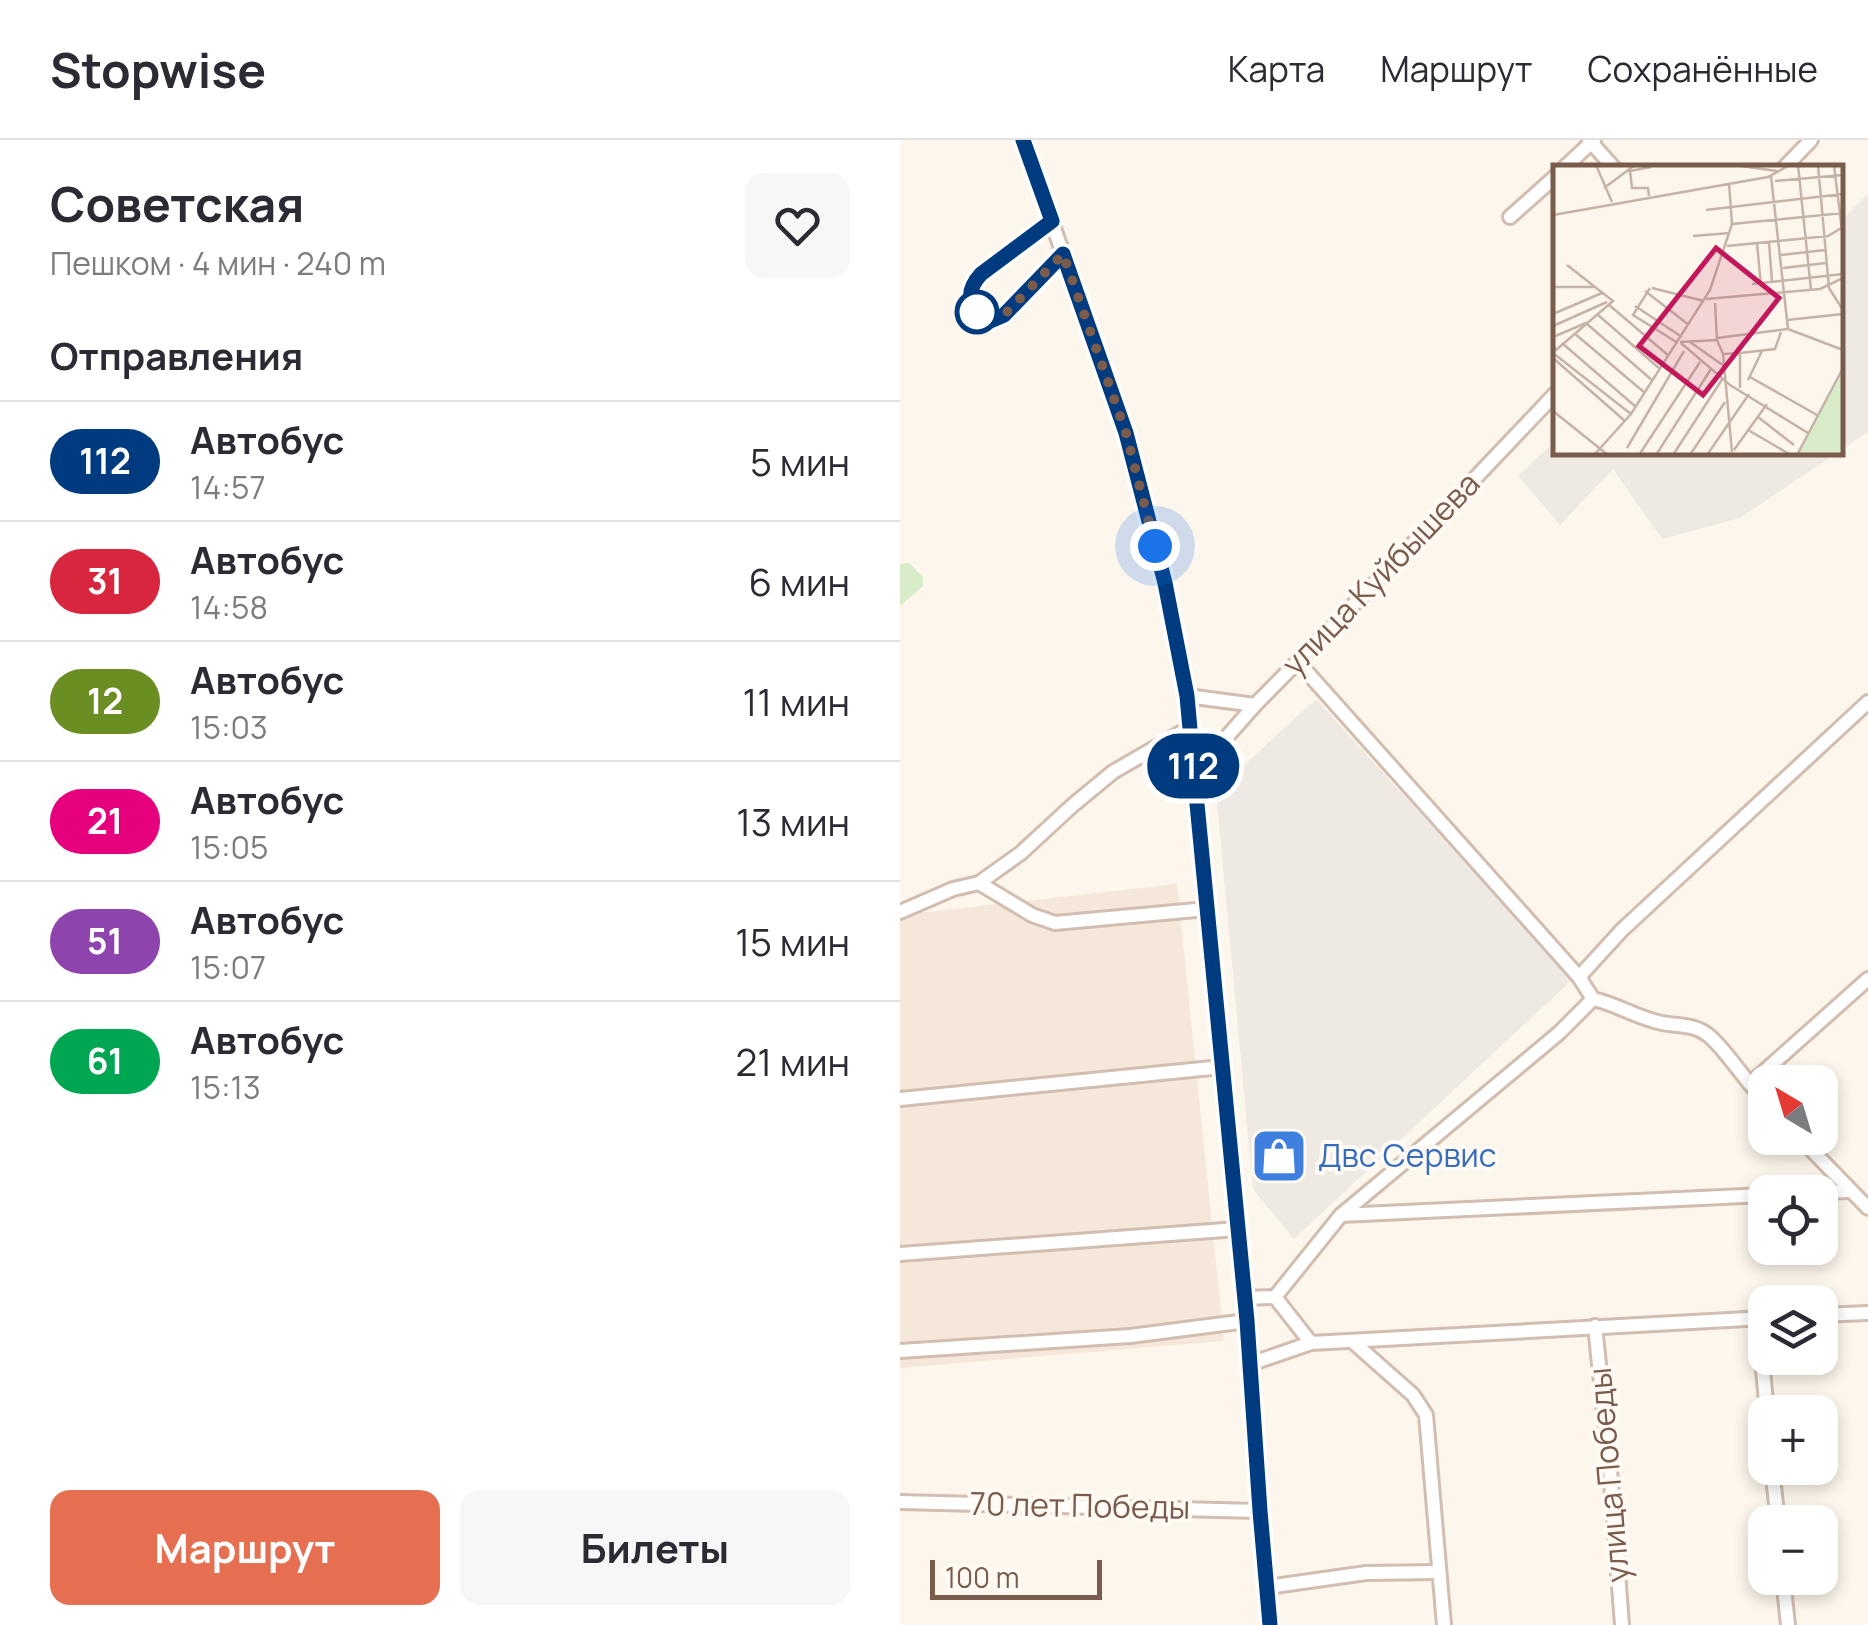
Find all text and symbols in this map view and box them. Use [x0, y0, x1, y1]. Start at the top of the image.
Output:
text: Stopwise [50, 37, 266, 102]
text: Карта [1228, 45, 1325, 93]
text: Маршрут [1380, 45, 1533, 93]
text: Сохранённые [1588, 45, 1818, 93]
inset map [1553, 165, 1843, 455]
text: Советская [50, 171, 304, 236]
button: heart [745, 173, 850, 278]
text: Пешком · 4 мин · 240 m [50, 241, 386, 285]
unlabelled marker [956, 291, 998, 333]
text: Отправления [50, 329, 303, 381]
text: Автобус [190, 413, 344, 465]
text: 5 мин [750, 435, 850, 487]
text: 112 [79, 437, 131, 485]
street label: улица Куйбышева [1272, 462, 1489, 685]
text: 14:57 [190, 465, 265, 509]
your location [1130, 521, 1180, 571]
text: Автобус [190, 533, 344, 585]
text: 6 мин [748, 555, 850, 607]
text: 31 [87, 557, 123, 605]
text: 14:58 [190, 585, 268, 629]
text: Автобус [190, 653, 344, 705]
text: 11 мин [742, 675, 850, 727]
text: 12 [87, 677, 123, 725]
text: 15:03 [190, 705, 268, 749]
line badge: 112 [1136, 734, 1250, 798]
text: 112 [1167, 742, 1219, 790]
text: Автобус [190, 773, 344, 825]
text: 13 мин [736, 795, 850, 847]
text: 21 [87, 797, 123, 845]
text: 15:05 [190, 825, 269, 869]
text: Автобус [190, 893, 344, 945]
text: 15 мин [735, 915, 850, 967]
text: 51 [87, 917, 123, 965]
text: 15:07 [190, 945, 266, 989]
text: Автобус [190, 1013, 344, 1065]
text: 21 мин [736, 1035, 850, 1087]
text: 61 [87, 1037, 123, 1085]
text: 15:13 [190, 1065, 261, 1109]
north arrow [1748, 1065, 1838, 1155]
map controls [1748, 1065, 1838, 1595]
shop icon: Двс Сервис [1249, 1126, 1309, 1186]
place label: Двс Сервис [1318, 1133, 1496, 1177]
button: locate [1748, 1175, 1838, 1265]
button: layers [1748, 1285, 1838, 1375]
street label: улица Победы [1577, 1366, 1639, 1585]
button: + [1748, 1395, 1838, 1485]
street label: 70 лет Победы [969, 1481, 1191, 1529]
button: Маршрут [50, 1490, 440, 1605]
button: Билеты [460, 1490, 850, 1605]
button: − [1748, 1505, 1838, 1595]
scale bar [930, 1555, 1102, 1600]
text: 100 m [945, 1558, 1019, 1596]

